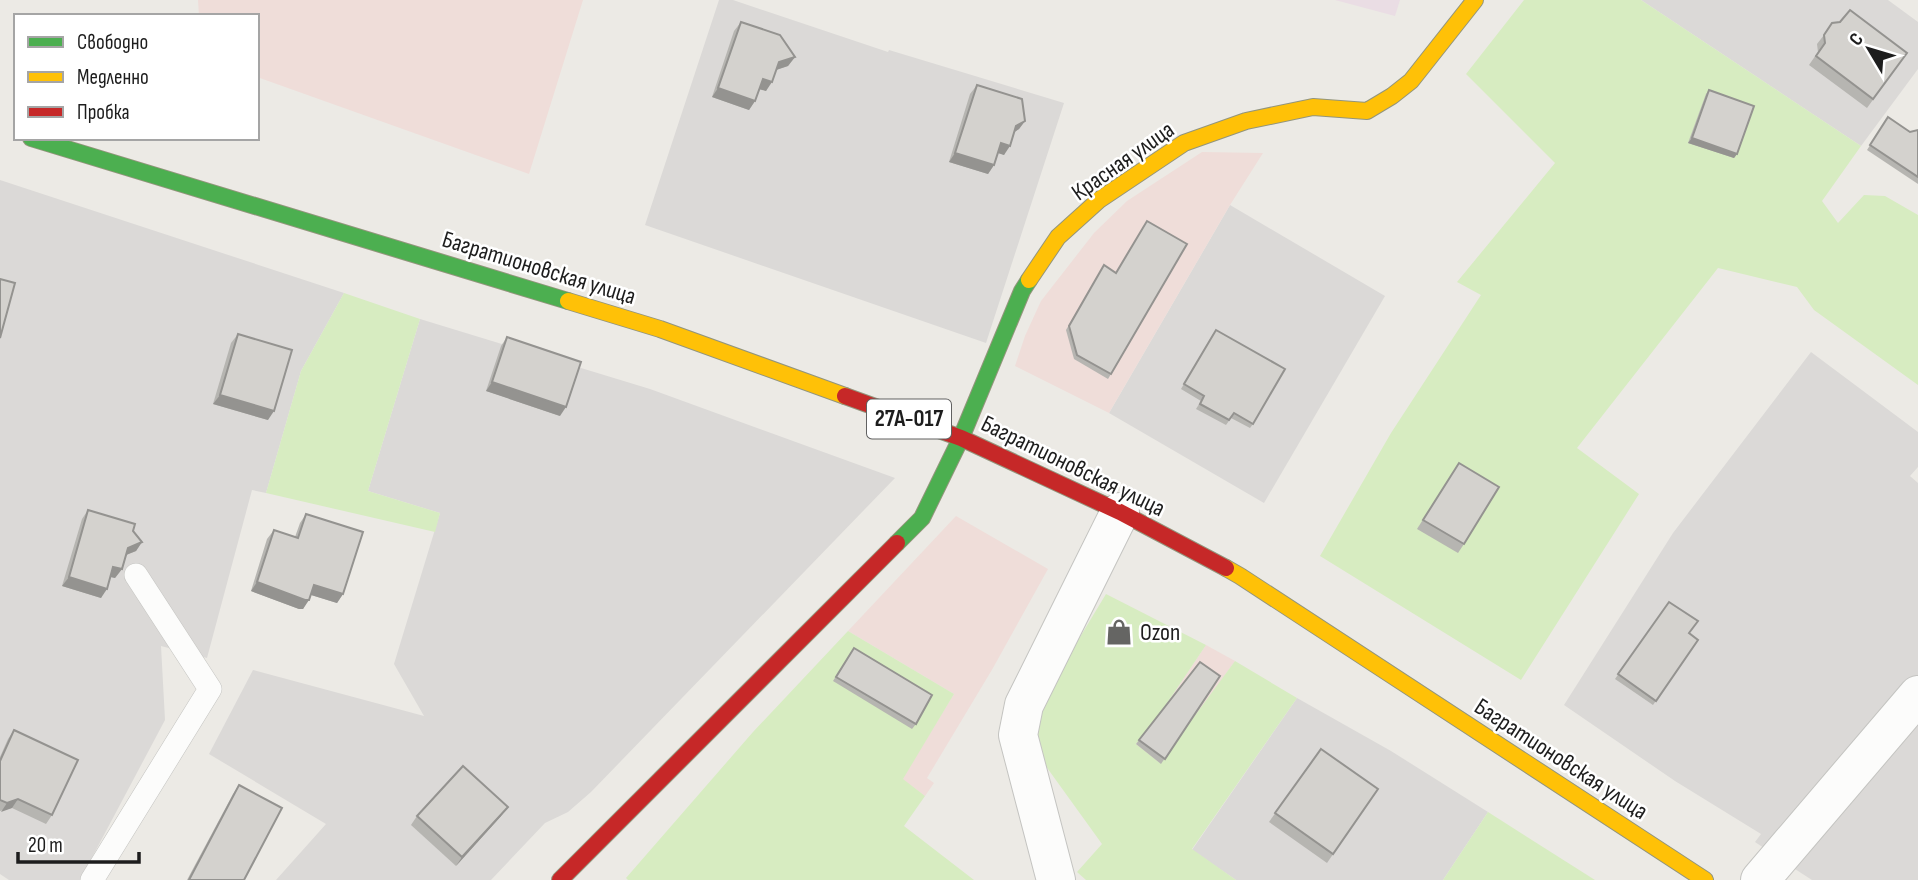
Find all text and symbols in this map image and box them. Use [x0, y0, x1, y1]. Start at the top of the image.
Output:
legend [14, 14, 259, 140]
north arrow [1834, 14, 1904, 84]
text: С [1845, 28, 1869, 50]
text: Свободно [77, 30, 148, 55]
text: Медленно [77, 65, 149, 90]
text: Пробка [77, 100, 130, 125]
street label: Красная улица [1066, 115, 1180, 207]
street label: Багратионовская улица [439, 225, 639, 311]
road number: 27А-017 [867, 400, 951, 438]
street label: Багратионовская улица [976, 409, 1170, 523]
shop icon: Ozon [1104, 617, 1134, 647]
place label: Ozon [1140, 618, 1180, 647]
street label: Багратионовская улица [1469, 692, 1653, 826]
scale bar [18, 820, 138, 864]
text: 20 m [28, 833, 63, 858]

